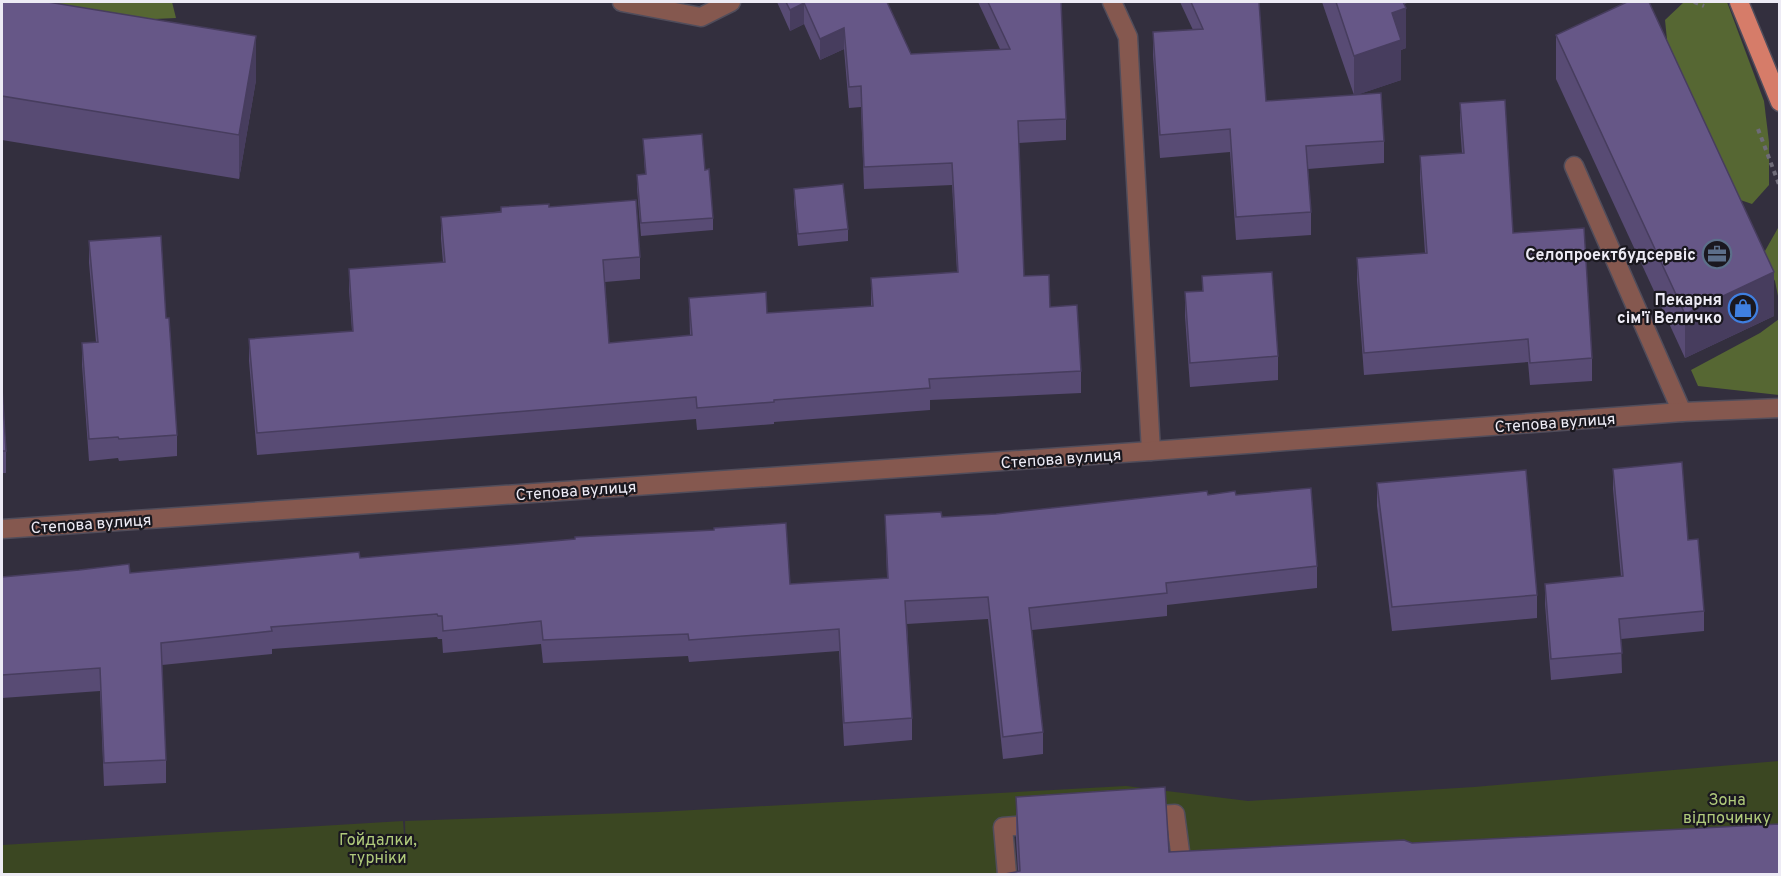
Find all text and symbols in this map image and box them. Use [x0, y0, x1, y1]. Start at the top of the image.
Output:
office icon: Селопроектбудсервіс [1701, 238, 1733, 270]
place label: Селопроектбудсервіс [1525, 246, 1696, 266]
place label: Пекарня сім'ї Величко [1617, 291, 1722, 329]
shop icon: Пекарня сім'ї Величко [1727, 292, 1759, 324]
street label: Степова вулиця [1494, 410, 1616, 438]
street label: Степова вулиця [1000, 446, 1122, 474]
street label: Степова вулиця [515, 478, 637, 506]
street label: Степова вулиця [30, 511, 152, 539]
park label: Зона відпочинку [1683, 791, 1771, 829]
park label: Гойдалки, турніки [339, 831, 417, 869]

